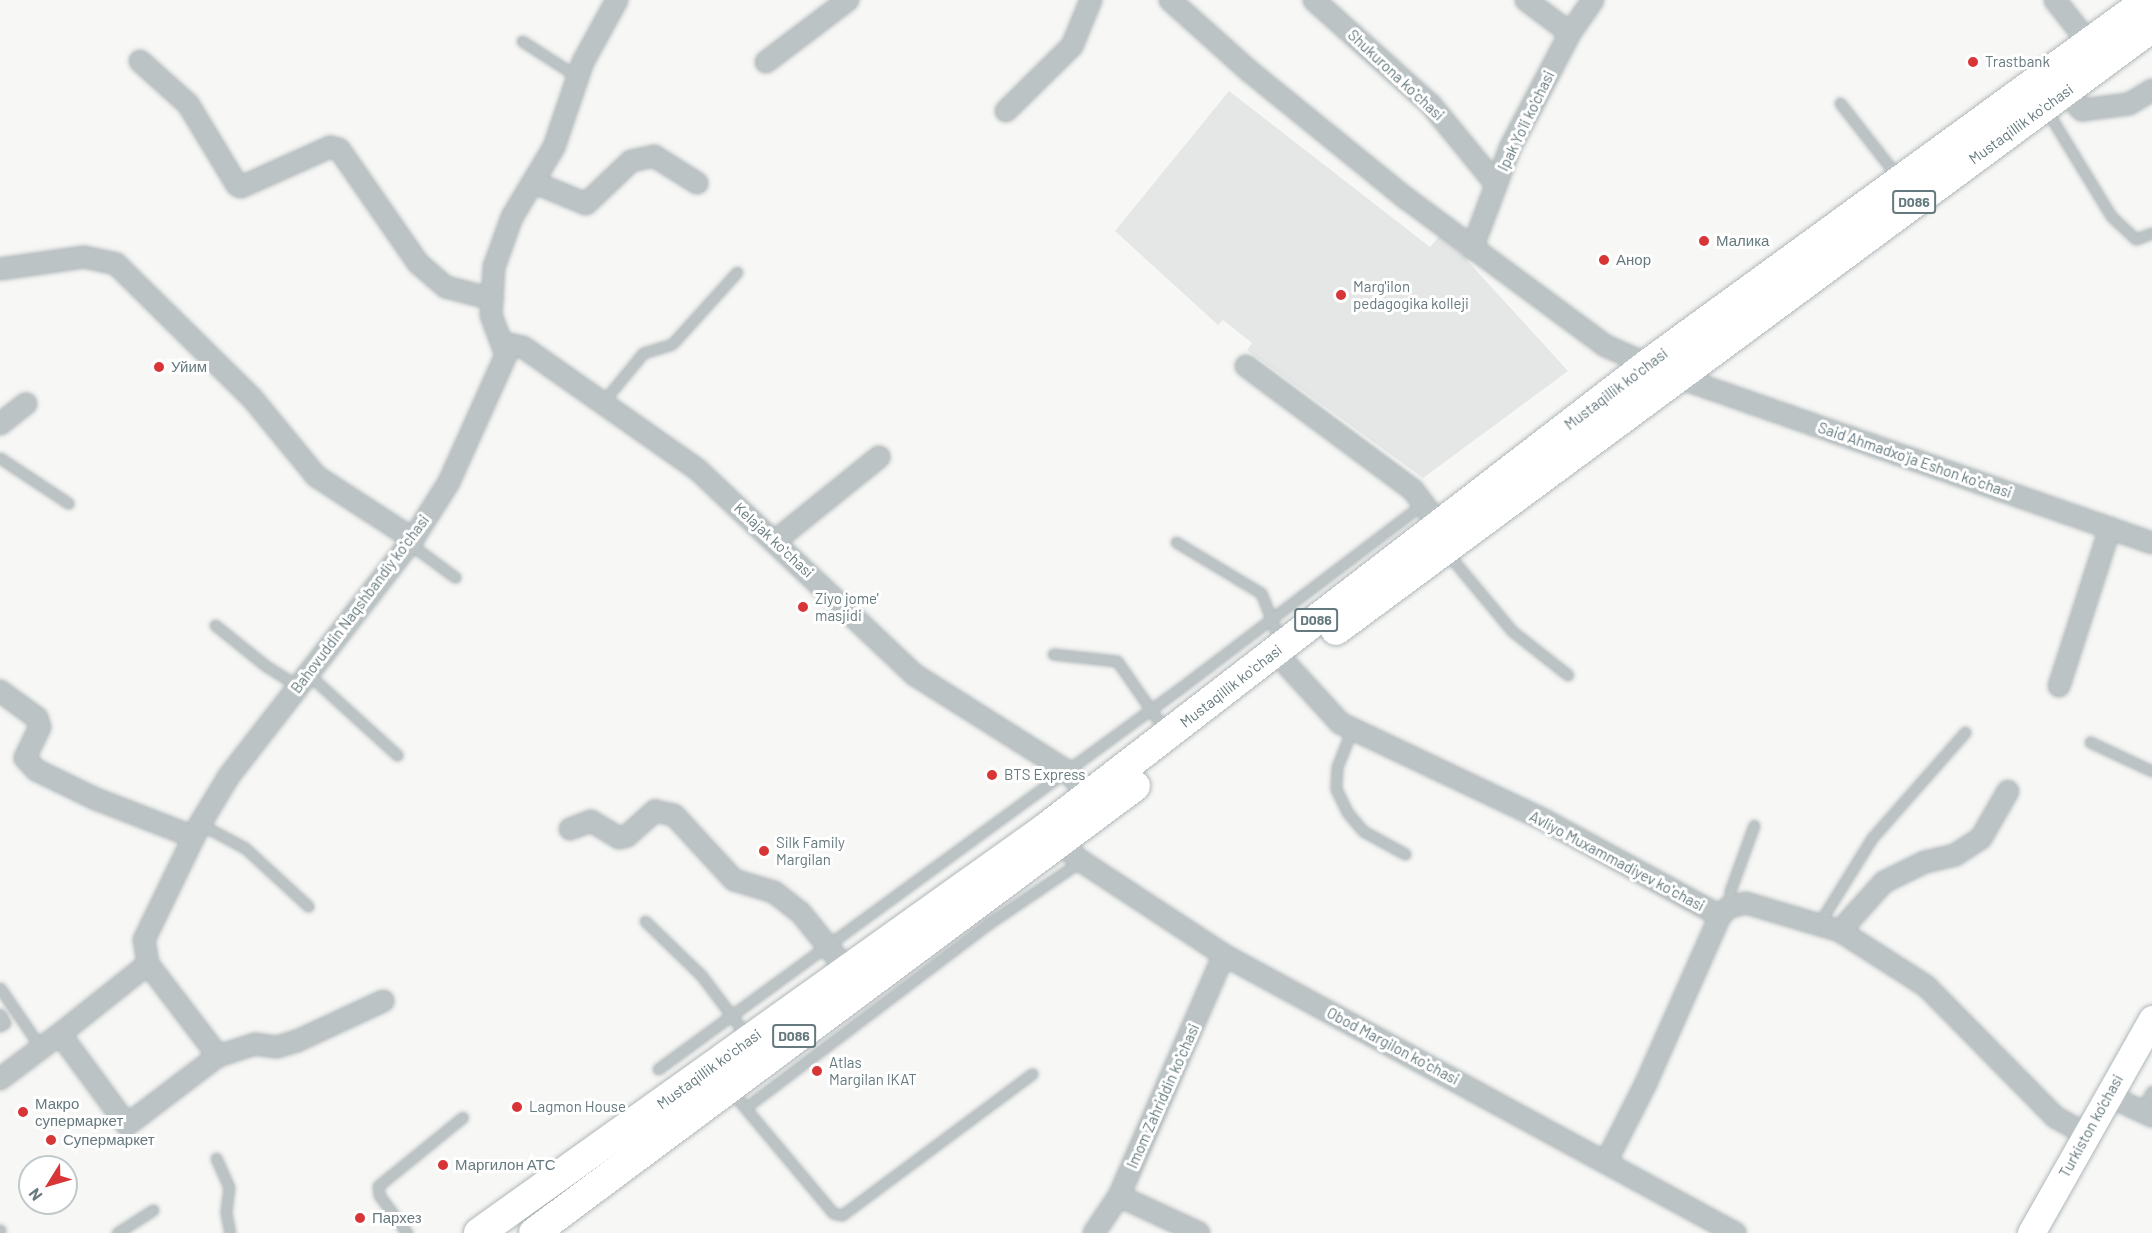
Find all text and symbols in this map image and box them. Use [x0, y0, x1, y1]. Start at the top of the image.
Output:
street label: Shukurona koʻchasi [1344, 26, 1448, 124]
place label: Trastbank [1985, 53, 2050, 71]
marker: Trastbank [1966, 55, 1980, 69]
street label: Ipak Yo'li ko'chasi [1494, 68, 1558, 174]
street label: Mustaqillik koʻchasi [1965, 80, 2077, 168]
road number: D086 [1892, 191, 1936, 213]
place label: Малика [1716, 232, 1769, 250]
marker: Малика [1697, 234, 1711, 248]
place label: Анор [1616, 251, 1651, 269]
marker: Анор [1597, 253, 1611, 267]
place label: Marg'ilon pedagogika kolleji [1353, 277, 1469, 312]
marker: Marg'ilon pedagogika kolleji [1334, 288, 1348, 302]
street label: Mustaqillik koʻchasi [1561, 344, 1671, 434]
place label: Уйим [171, 358, 207, 376]
marker: Уйим [152, 360, 166, 374]
street label: Said Ahmadxoʻja Eshon koʻchasi [1816, 418, 2014, 502]
street label: Kelajak koʻchasi [731, 499, 817, 581]
street label: Bahovuddin Naqshbandiy koʻchasi [287, 511, 433, 697]
place label: Ziyo jome' masjidi [815, 589, 879, 624]
marker: Ziyo jome' masjidi [796, 600, 810, 614]
road number: D086 [1294, 609, 1338, 631]
street label: Mustaqillik koʻchasi [1176, 641, 1286, 731]
place label: BTS Express [1004, 766, 1086, 784]
marker: BTS Express [985, 768, 999, 782]
street label: Avliyo Muxammadiyev koʻchasi [1526, 807, 1708, 915]
place label: Silk Family Margilan [776, 833, 845, 868]
marker: Silk Family Margilan [757, 844, 771, 858]
street label: Obod Margilon koʻchasi [1324, 1004, 1462, 1088]
street label: Imom Zahriddin koʻchasi [1123, 1021, 1203, 1171]
street label: Mustaqillik koʻchasi [653, 1025, 765, 1113]
road number: D086 [772, 1025, 816, 1047]
place label: Atlas Margilan IKAT [829, 1053, 917, 1088]
marker: Atlas Margilan IKAT [810, 1064, 824, 1078]
street label: Turkiston ko’chasi [2055, 1071, 2127, 1181]
place label: Макро супермаркет [35, 1094, 123, 1129]
place label: Lagmon House [529, 1098, 626, 1116]
marker: Lagmon House [510, 1100, 524, 1114]
marker: Макро супермаркет [16, 1105, 30, 1119]
place label: Супермаркет [63, 1131, 155, 1149]
marker: Супермаркет [44, 1133, 58, 1147]
north arrow [18, 1155, 78, 1215]
place label: Маргилон АТС [455, 1156, 556, 1174]
marker: Маргилон АТС [436, 1158, 450, 1172]
text: N [24, 1185, 46, 1205]
place label: Пархез [372, 1209, 422, 1227]
marker: Пархез [353, 1211, 367, 1225]

